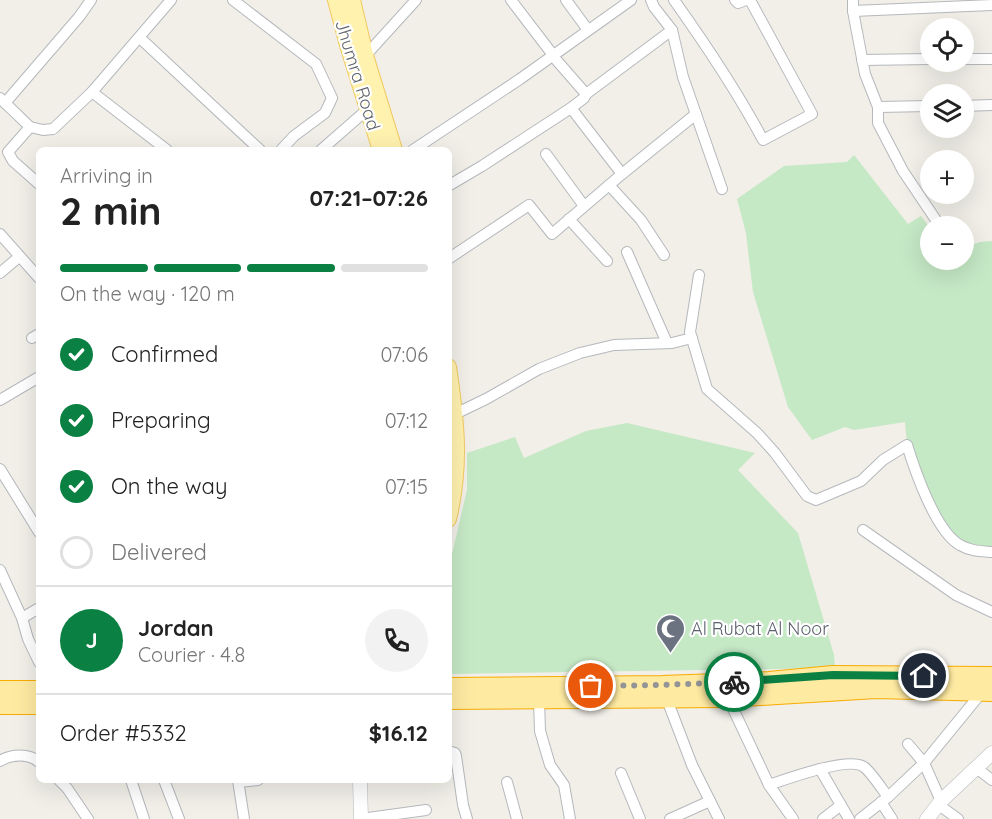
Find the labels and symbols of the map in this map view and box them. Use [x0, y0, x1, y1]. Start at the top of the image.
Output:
street label: Jhumra Road [330, 17, 386, 133]
mosque icon: Al Rubat Al Noor [654, 612, 686, 654]
place label: Al Rubat Al Noor [691, 617, 829, 640]
pin [898, 650, 949, 701]
courier [704, 652, 764, 712]
pin [565, 660, 616, 711]

